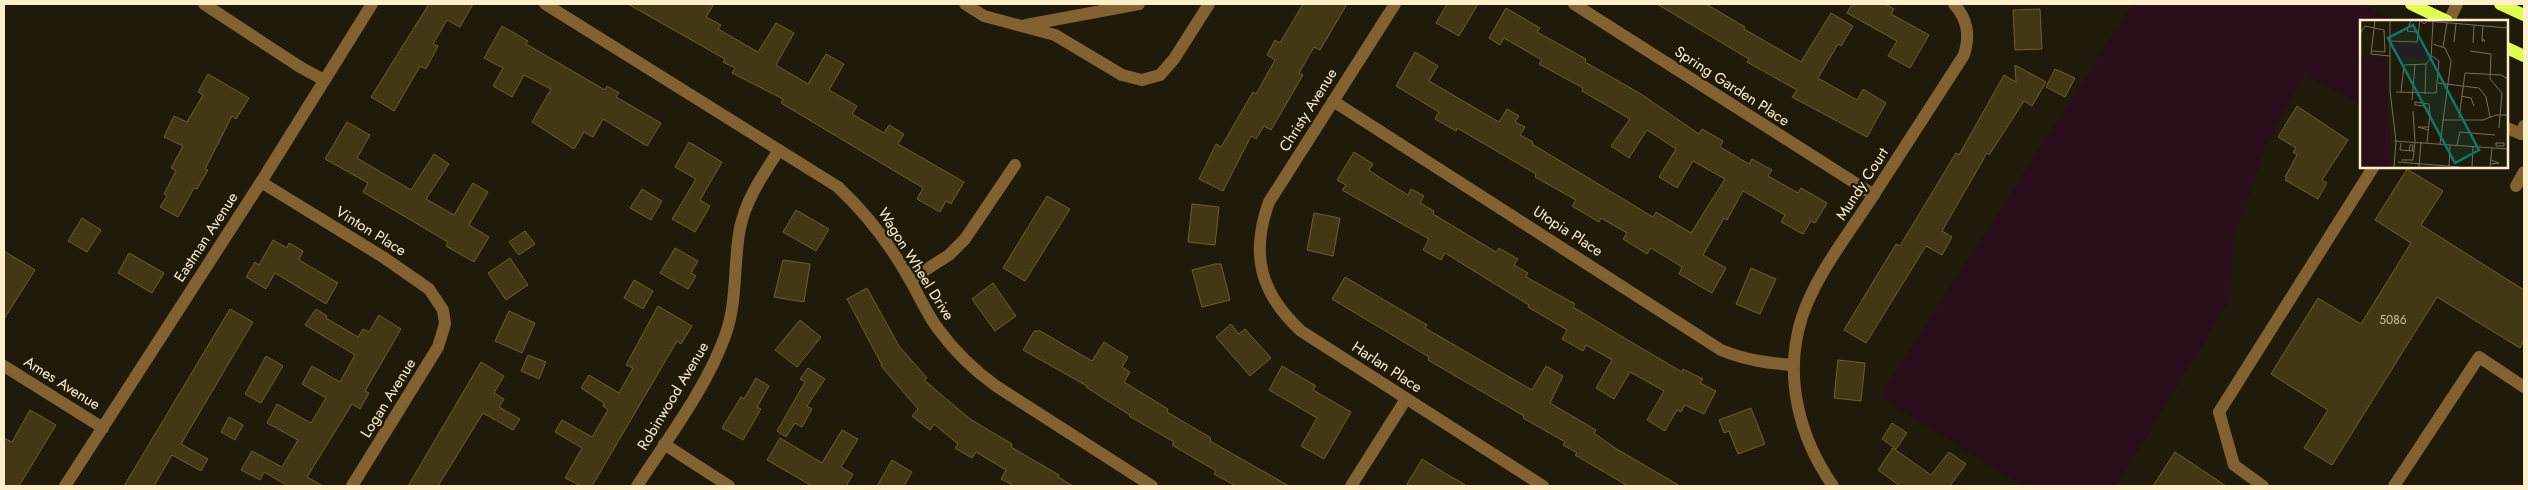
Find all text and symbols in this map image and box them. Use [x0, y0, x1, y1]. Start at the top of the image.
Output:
inset map [2360, 20, 2508, 168]
street label: Spring Garden Place [1670, 41, 1794, 132]
street label: Christy Avenue [1274, 64, 1343, 156]
street label: Mundy Court [1830, 143, 1894, 225]
street label: Eastman Avenue [169, 188, 243, 286]
street label: Utopia Place [1529, 200, 1607, 262]
street label: Vinton Place [331, 201, 411, 262]
street label: Wagon Wheel Drive [872, 203, 960, 325]
house number: 5086 [2379, 311, 2407, 329]
street label: Harlan Place [1348, 336, 1427, 398]
street label: Robinwood Avenue [632, 337, 714, 454]
street label: Ames Avenue [19, 351, 105, 415]
street label: Logan Avenue [355, 354, 421, 442]

